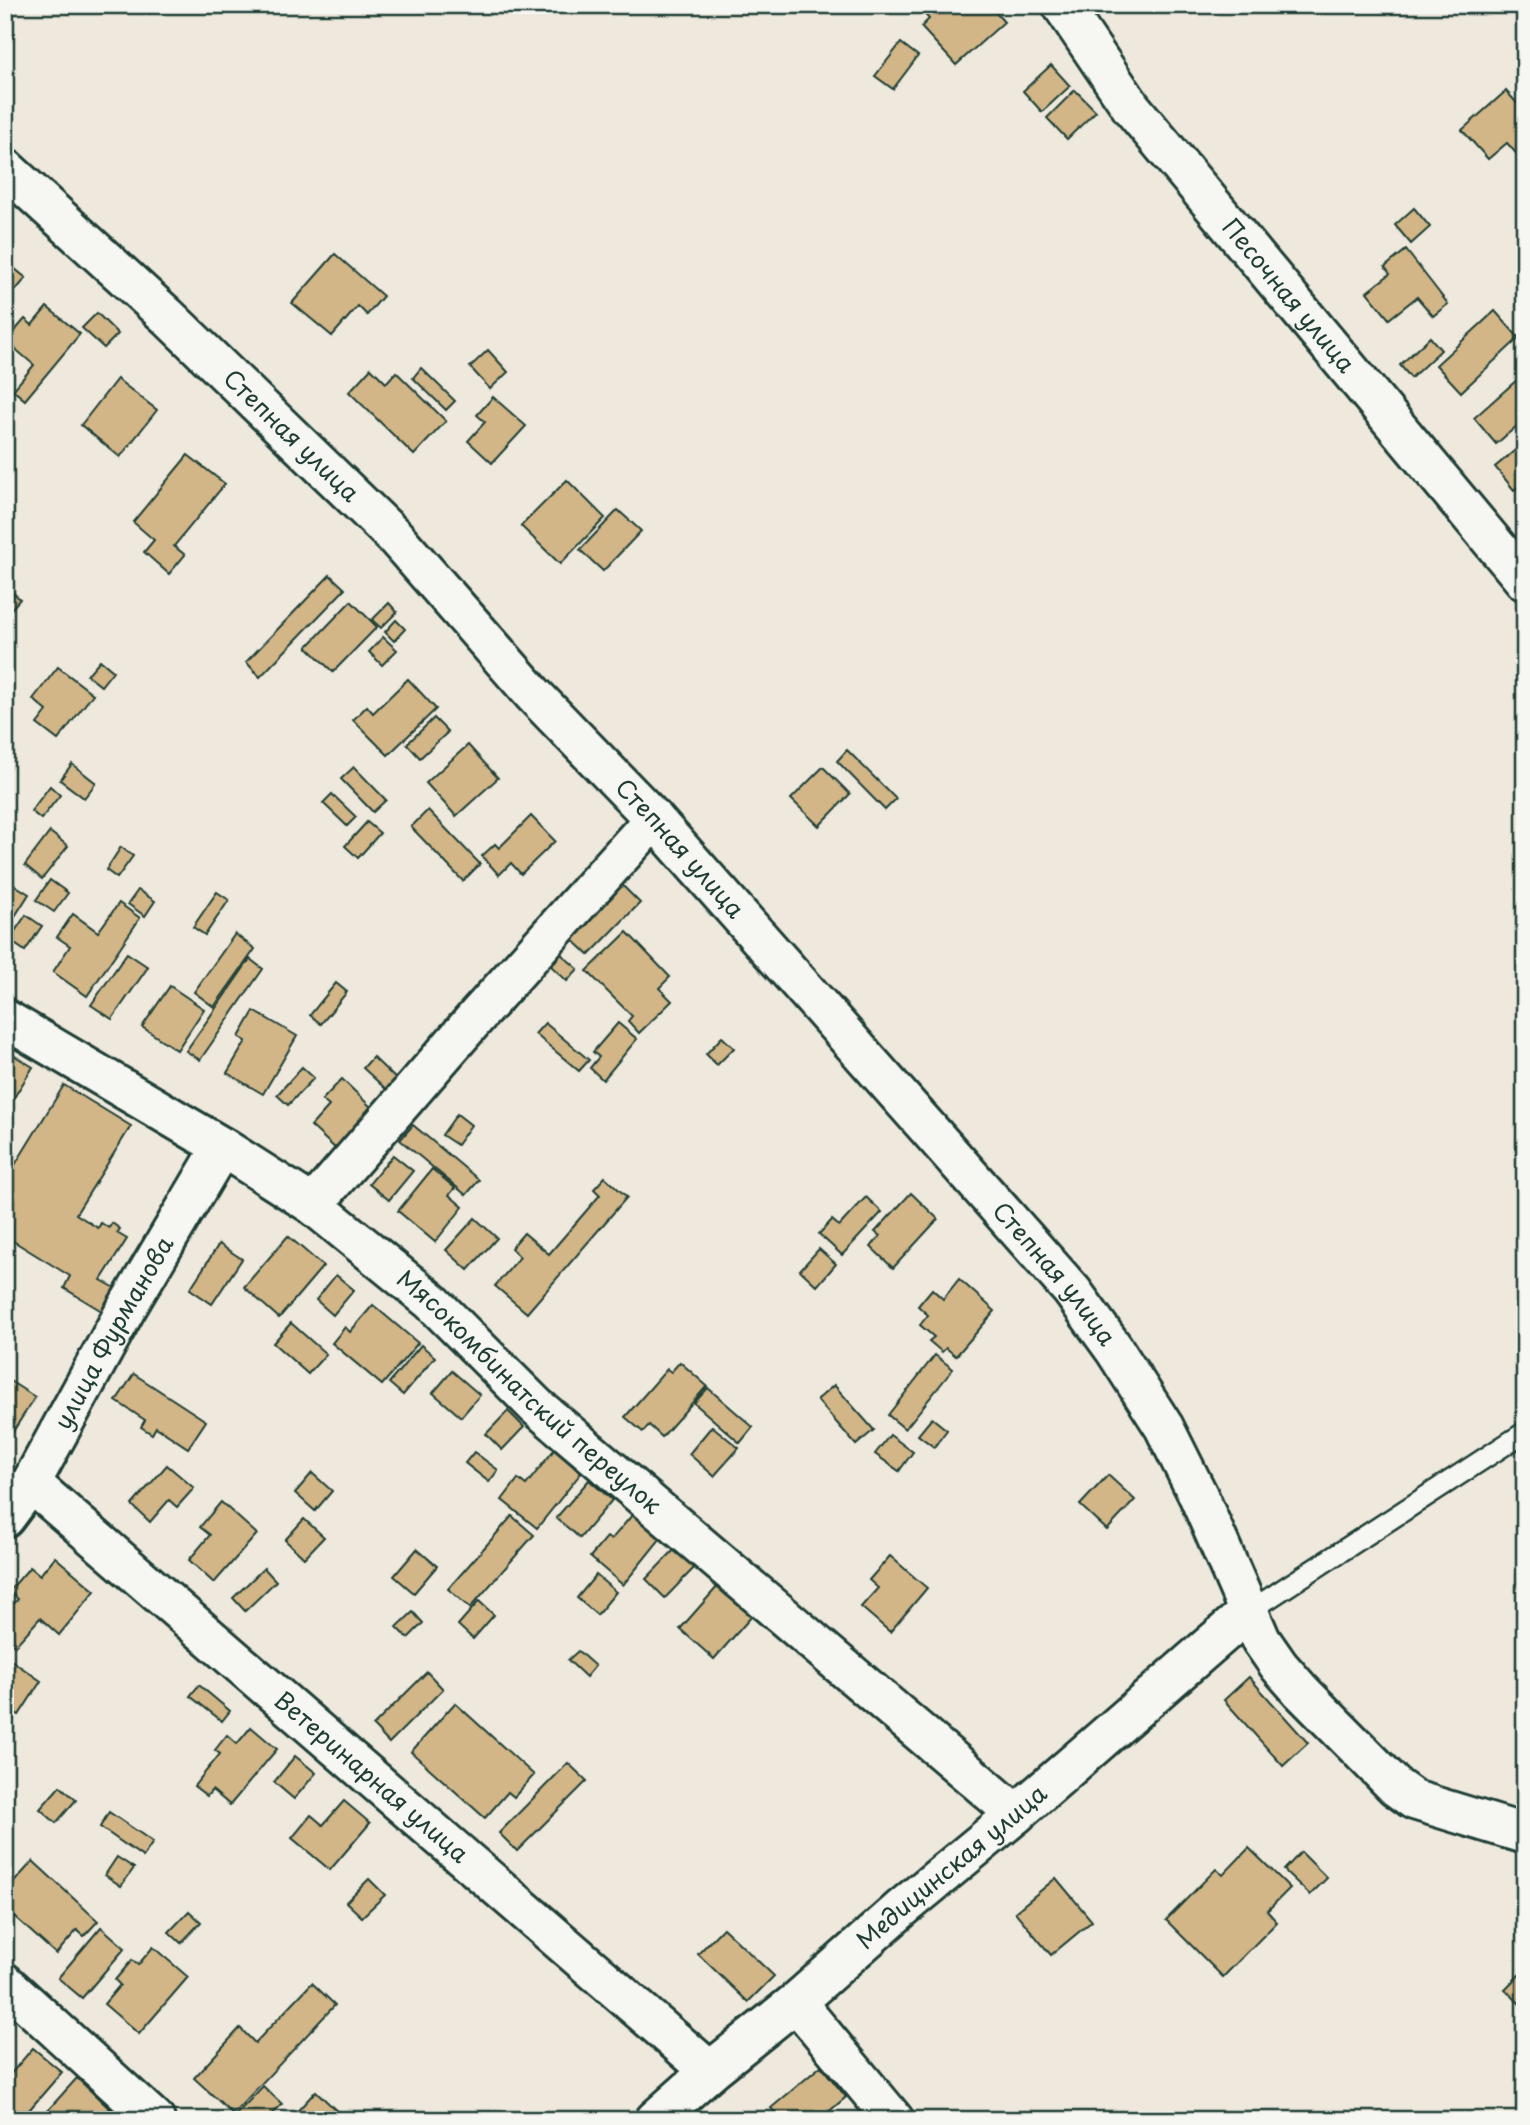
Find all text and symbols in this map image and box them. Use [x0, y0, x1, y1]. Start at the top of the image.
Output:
street label: Песочная улица [1215, 210, 1365, 380]
street label: Степная улица [216, 360, 369, 509]
street label: Степная улица [608, 769, 754, 925]
street label: Степная улица [985, 1193, 1126, 1352]
street label: улица Фурманова [44, 1229, 181, 1435]
street label: Мясокомбинатский переулок [390, 1260, 671, 1522]
street label: Ветеринарная улица [267, 1682, 478, 1870]
street label: Медицинская улица [847, 1775, 1054, 1957]

